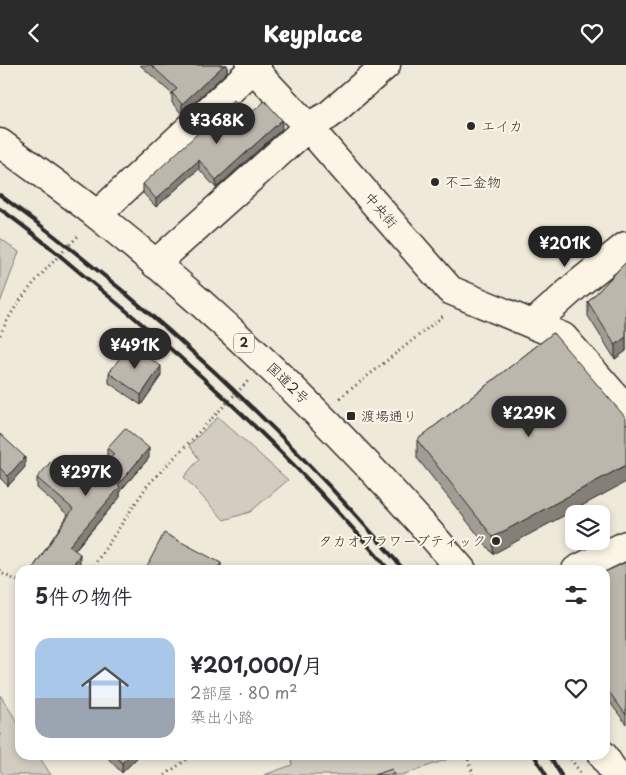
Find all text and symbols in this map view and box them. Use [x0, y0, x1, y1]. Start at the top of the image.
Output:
text: Keyplace [263, 16, 363, 49]
icon: back [20, 19, 48, 47]
icon: heart [578, 19, 606, 47]
pin: ¥368K [182, 103, 252, 145]
text: ¥368K [190, 107, 244, 131]
place label: エイカ [481, 115, 523, 136]
marker: エイカ [465, 120, 477, 132]
place label: 不二金物 [445, 171, 501, 192]
marker: 不二金物 [429, 176, 441, 188]
street label: 中央街 [360, 187, 403, 232]
pin: ¥201K [530, 225, 600, 268]
text: ¥201K [539, 230, 591, 254]
pin: ¥491K [100, 327, 170, 370]
text: ¥491K [110, 332, 160, 356]
road number: 2 [234, 333, 254, 353]
street label: 国道2号 [262, 357, 314, 408]
pin: ¥229K [494, 395, 564, 438]
text: ¥229K [502, 400, 556, 424]
place label: 渡場通り [361, 405, 417, 426]
marker: 渡場通り [345, 410, 357, 422]
pin: ¥297K [51, 455, 121, 497]
text: ¥297K [61, 459, 111, 483]
map controls [565, 505, 610, 550]
button: layers [565, 505, 610, 550]
place label: タカオフラワーブティック [319, 530, 486, 551]
marker: タカオフラワーブティック [490, 535, 502, 547]
text: 5件の物件 [35, 579, 132, 611]
icon: filters [562, 581, 590, 609]
text: ¥201,000/月 [190, 648, 323, 680]
icon: home [75, 658, 135, 718]
icon: heart [562, 674, 590, 702]
text: 2部屋 · 80 m² [190, 680, 297, 704]
text: 築出小路 [190, 704, 254, 728]

